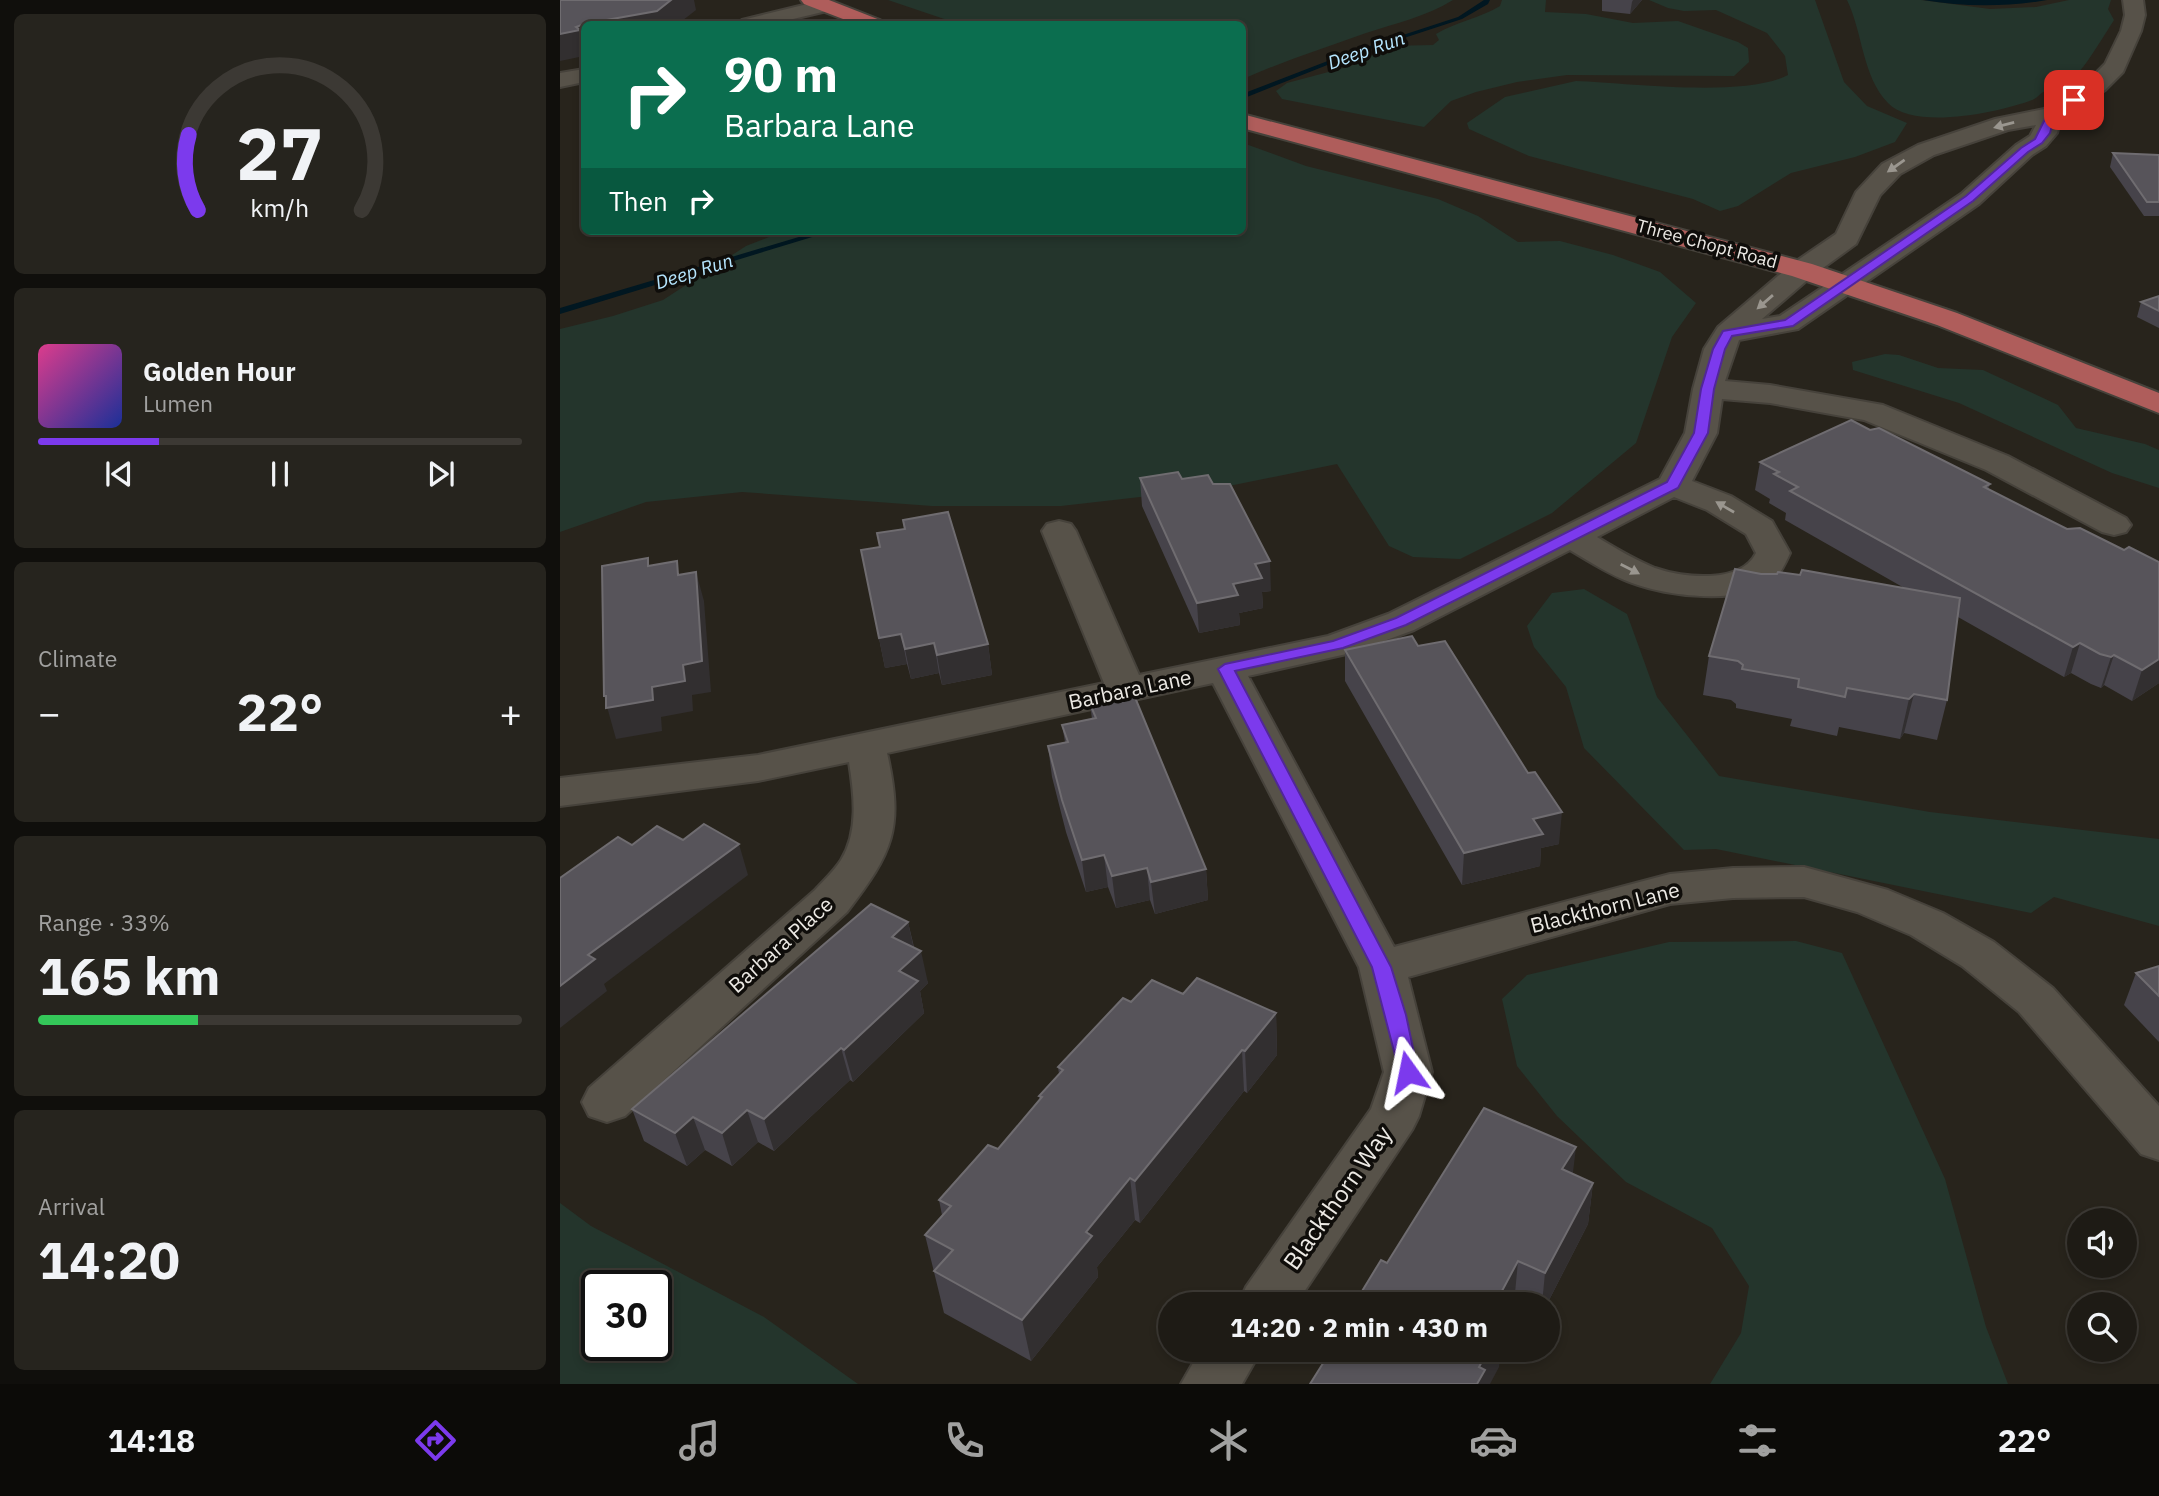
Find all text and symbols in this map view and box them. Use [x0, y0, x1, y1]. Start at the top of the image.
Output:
water label: Deep Run [1324, 26, 1408, 74]
text: 90 m [724, 42, 838, 105]
icon: right [609, 49, 700, 140]
pin [2044, 70, 2104, 130]
icon: arrive [2055, 81, 2093, 119]
text: Barbara Lane [724, 104, 914, 146]
text: 27 [236, 105, 324, 200]
one-way arrow [1993, 120, 2015, 131]
one-way arrow [1887, 159, 1905, 173]
icon: right [682, 182, 720, 220]
text: Then [609, 184, 668, 218]
text: km/h [251, 191, 309, 224]
street label: Three Chopt Road [1634, 214, 1780, 273]
water label: Deep Run [652, 248, 736, 294]
one-way arrow [1756, 294, 1773, 309]
text: Golden Hour [143, 354, 296, 388]
text: Lumen [143, 388, 213, 418]
icon: previous [100, 455, 138, 493]
icon: pause [261, 455, 299, 493]
icon: next [422, 455, 460, 493]
one-way arrow [1715, 501, 1734, 513]
one-way arrow [1620, 564, 1640, 575]
text: Climate [38, 643, 117, 673]
street label: Barbara Lane [1066, 662, 1194, 716]
text: 22° [237, 678, 323, 745]
text: − [38, 688, 61, 737]
text: + [499, 688, 522, 737]
street label: Blackthorn Lane [1527, 875, 1682, 939]
street label: Barbara Place [722, 890, 839, 999]
text: Range · 33% [38, 907, 170, 937]
text: 165 km [38, 942, 220, 1009]
position arrow [1371, 1035, 1445, 1109]
street label: Blackthorn Way [1276, 1119, 1399, 1276]
text: Arrival [38, 1191, 105, 1221]
map controls [2067, 1208, 2137, 1362]
button: sound [2067, 1208, 2137, 1278]
text: 14:20 [38, 1226, 180, 1293]
speed limit sign: 30 [581, 1270, 672, 1361]
button: search [2067, 1292, 2137, 1362]
text: 14:20 · 2 min · 430 m [1230, 1310, 1488, 1344]
icon: directions [411, 1416, 460, 1465]
icon: music [675, 1416, 724, 1465]
icon: phone [940, 1416, 989, 1465]
icon: climate [1204, 1416, 1253, 1465]
icon: car [1469, 1416, 1518, 1465]
icon: filters [1733, 1416, 1782, 1465]
text: 14:18 [108, 1419, 195, 1461]
text: 22° [1998, 1419, 2051, 1461]

